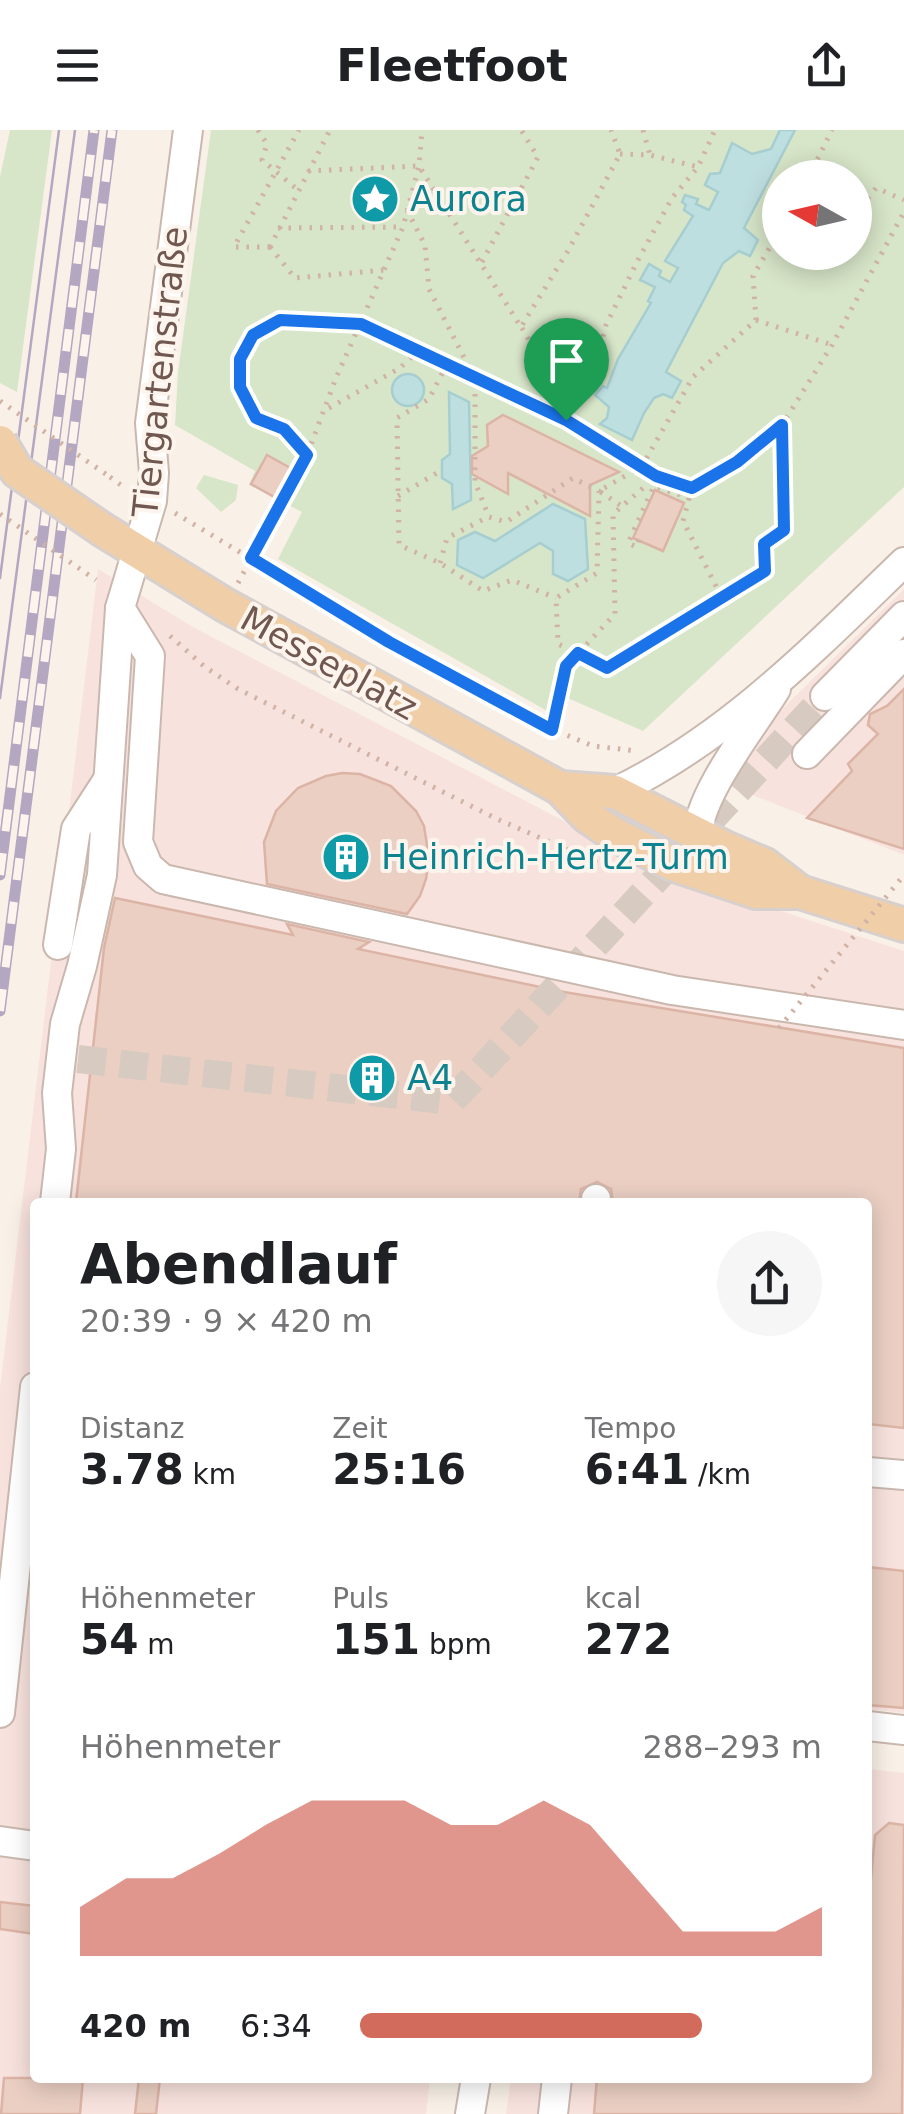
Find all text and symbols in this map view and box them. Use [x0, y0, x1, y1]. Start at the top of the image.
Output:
icon: menu [50, 38, 105, 93]
icon: share [799, 38, 854, 93]
text: Fleetfoot [336, 39, 568, 92]
north arrow [762, 160, 872, 270]
map controls [762, 160, 872, 270]
place icon: Aurora [349, 173, 401, 225]
place label: Aurora [410, 179, 527, 219]
street label: Tiergartenstraße [125, 225, 195, 520]
pin [524, 318, 609, 421]
icon: arrive [539, 333, 594, 388]
street label: Messeplatz [234, 598, 424, 728]
building icon: Heinrich-Hertz-Turm [320, 831, 372, 883]
place label: Heinrich-Hertz-Turm [381, 837, 729, 877]
building icon: A4 [346, 1052, 398, 1104]
place label: A4 [407, 1058, 453, 1098]
button: share [717, 1231, 822, 1336]
text: Abendlauf [80, 1232, 397, 1296]
text: 20:39 · 9 × 420 m [80, 1302, 373, 1340]
text: Distanz [80, 1412, 185, 1445]
text: Zeit [332, 1412, 388, 1445]
text: Tempo [585, 1412, 676, 1445]
text: 3.78 [80, 1445, 184, 1494]
text: 25:16 [332, 1445, 466, 1494]
text: 6:41 [585, 1445, 689, 1494]
text: km [184, 1458, 236, 1491]
text: /km [689, 1458, 751, 1491]
text: Höhenmeter [80, 1582, 255, 1615]
text: Puls [332, 1582, 389, 1615]
text: kcal [585, 1582, 641, 1615]
text: 54 [80, 1615, 138, 1664]
text: 151 [332, 1615, 420, 1664]
text: 272 [585, 1615, 672, 1664]
text: m [138, 1628, 175, 1661]
text: bpm [420, 1628, 492, 1661]
text: Höhenmeter [80, 1728, 280, 1766]
text: 288–293 m [643, 1728, 822, 1766]
text: 420 m [80, 2007, 191, 2045]
text: 6:34 [240, 2007, 312, 2045]

